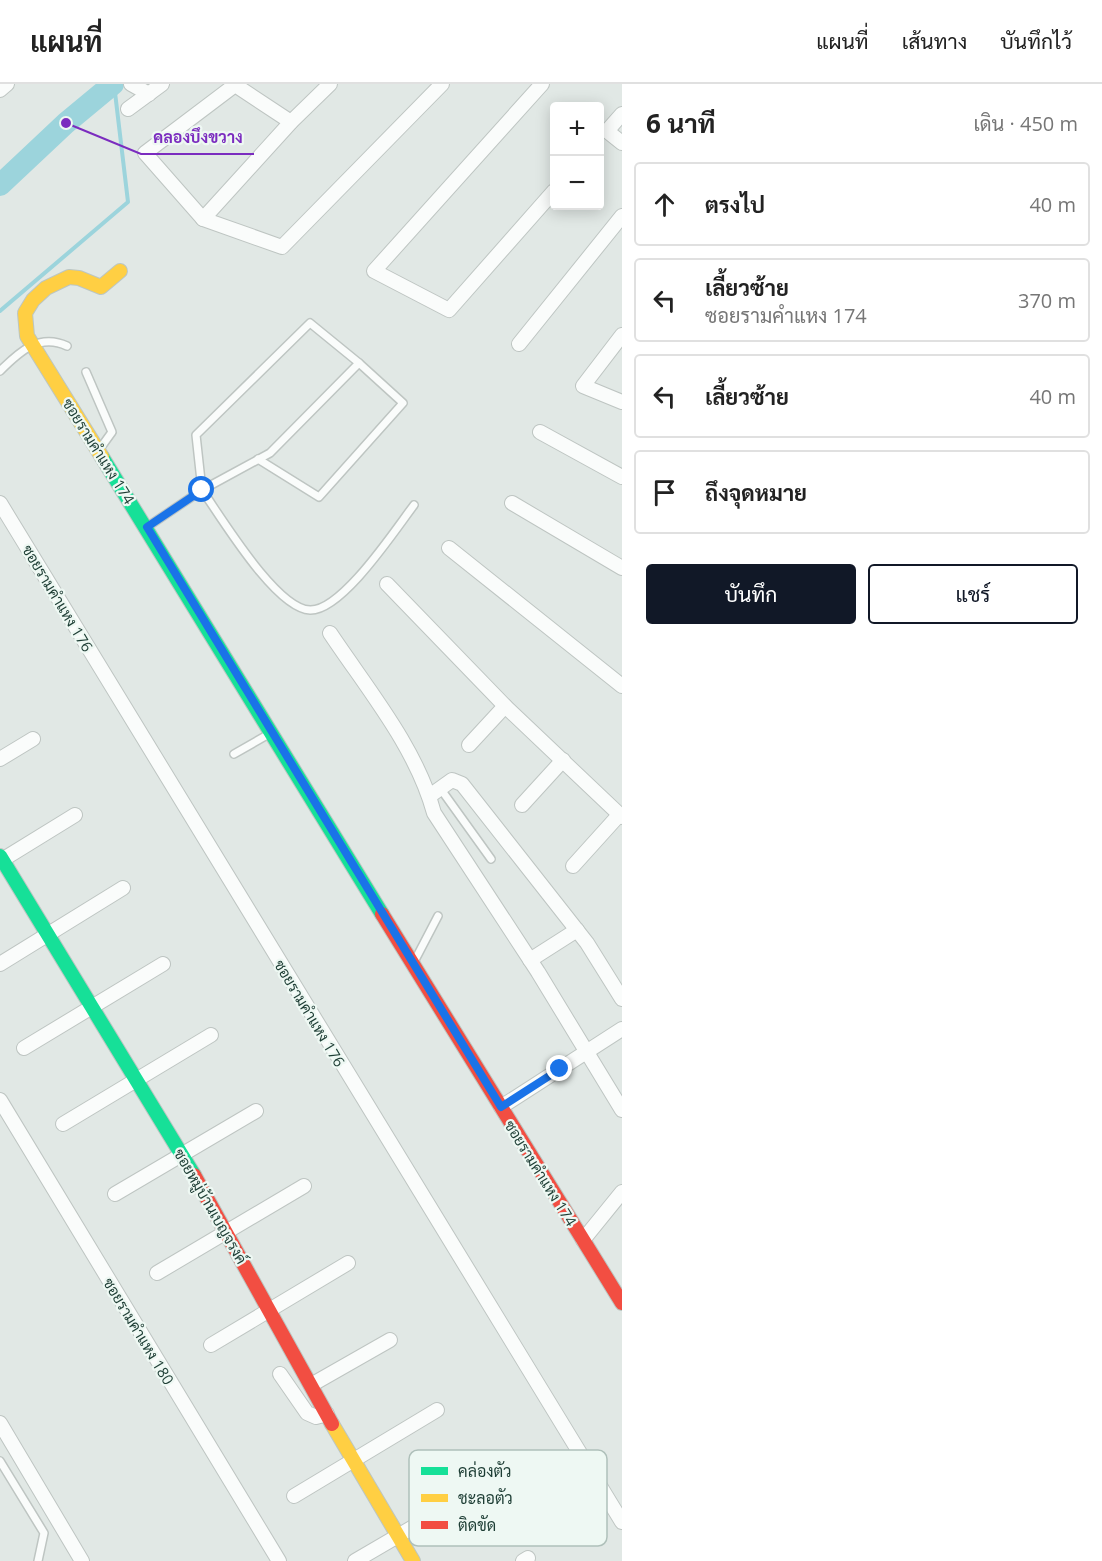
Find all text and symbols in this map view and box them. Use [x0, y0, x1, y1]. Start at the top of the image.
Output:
text: แผนที่ [30, 22, 103, 60]
text: แผนที่ [816, 27, 869, 55]
text: เส้นทาง [902, 27, 967, 55]
text: บันทึกไว้ [1000, 27, 1072, 55]
map controls [550, 102, 604, 210]
button: + [550, 102, 604, 156]
text: 6 นาที [646, 105, 715, 141]
text: เดิน · 450 m [974, 110, 1078, 137]
callout: คลองบึงขวาง [141, 120, 254, 154]
text: คลองบึงขวาง [153, 126, 243, 148]
button: − [550, 156, 604, 210]
icon: ahead [648, 188, 681, 221]
text: ตรงไป [705, 189, 765, 219]
text: 40 m [1029, 191, 1076, 218]
text: เลี้ยวซ้าย [705, 272, 789, 302]
icon: left [648, 284, 681, 317]
text: 370 m [1018, 287, 1076, 314]
text: ซอยรามคำแหง 174 [705, 302, 867, 329]
icon: left [648, 380, 681, 413]
text: เลี้ยวซ้าย [705, 381, 789, 411]
text: 40 m [1029, 383, 1076, 410]
street label: ซอยรามคำแหง 174 [58, 394, 140, 508]
route start [188, 476, 214, 502]
icon: arrive [648, 476, 681, 509]
text: ถึงจุดหมาย [705, 477, 807, 507]
street label: ซอยรามคำแหง 176 [18, 541, 98, 655]
button: บันทึก [646, 564, 856, 624]
button: แชร์ [868, 564, 1078, 624]
street label: ซอยรามคำแหง 176 [270, 956, 350, 1070]
route end [546, 1055, 572, 1081]
street label: ซอยรามคำแหง 174 [500, 1116, 582, 1230]
street label: ซอยหมู่บ้านเบญจรงค์ [169, 1145, 252, 1268]
street label: ซอยรามคำแหง 180 [99, 1274, 179, 1388]
legend [409, 1450, 607, 1546]
text: คล่องตัว [458, 1460, 512, 1482]
text: ชะลอตัว [458, 1487, 513, 1509]
text: ติดขัด [458, 1514, 496, 1536]

